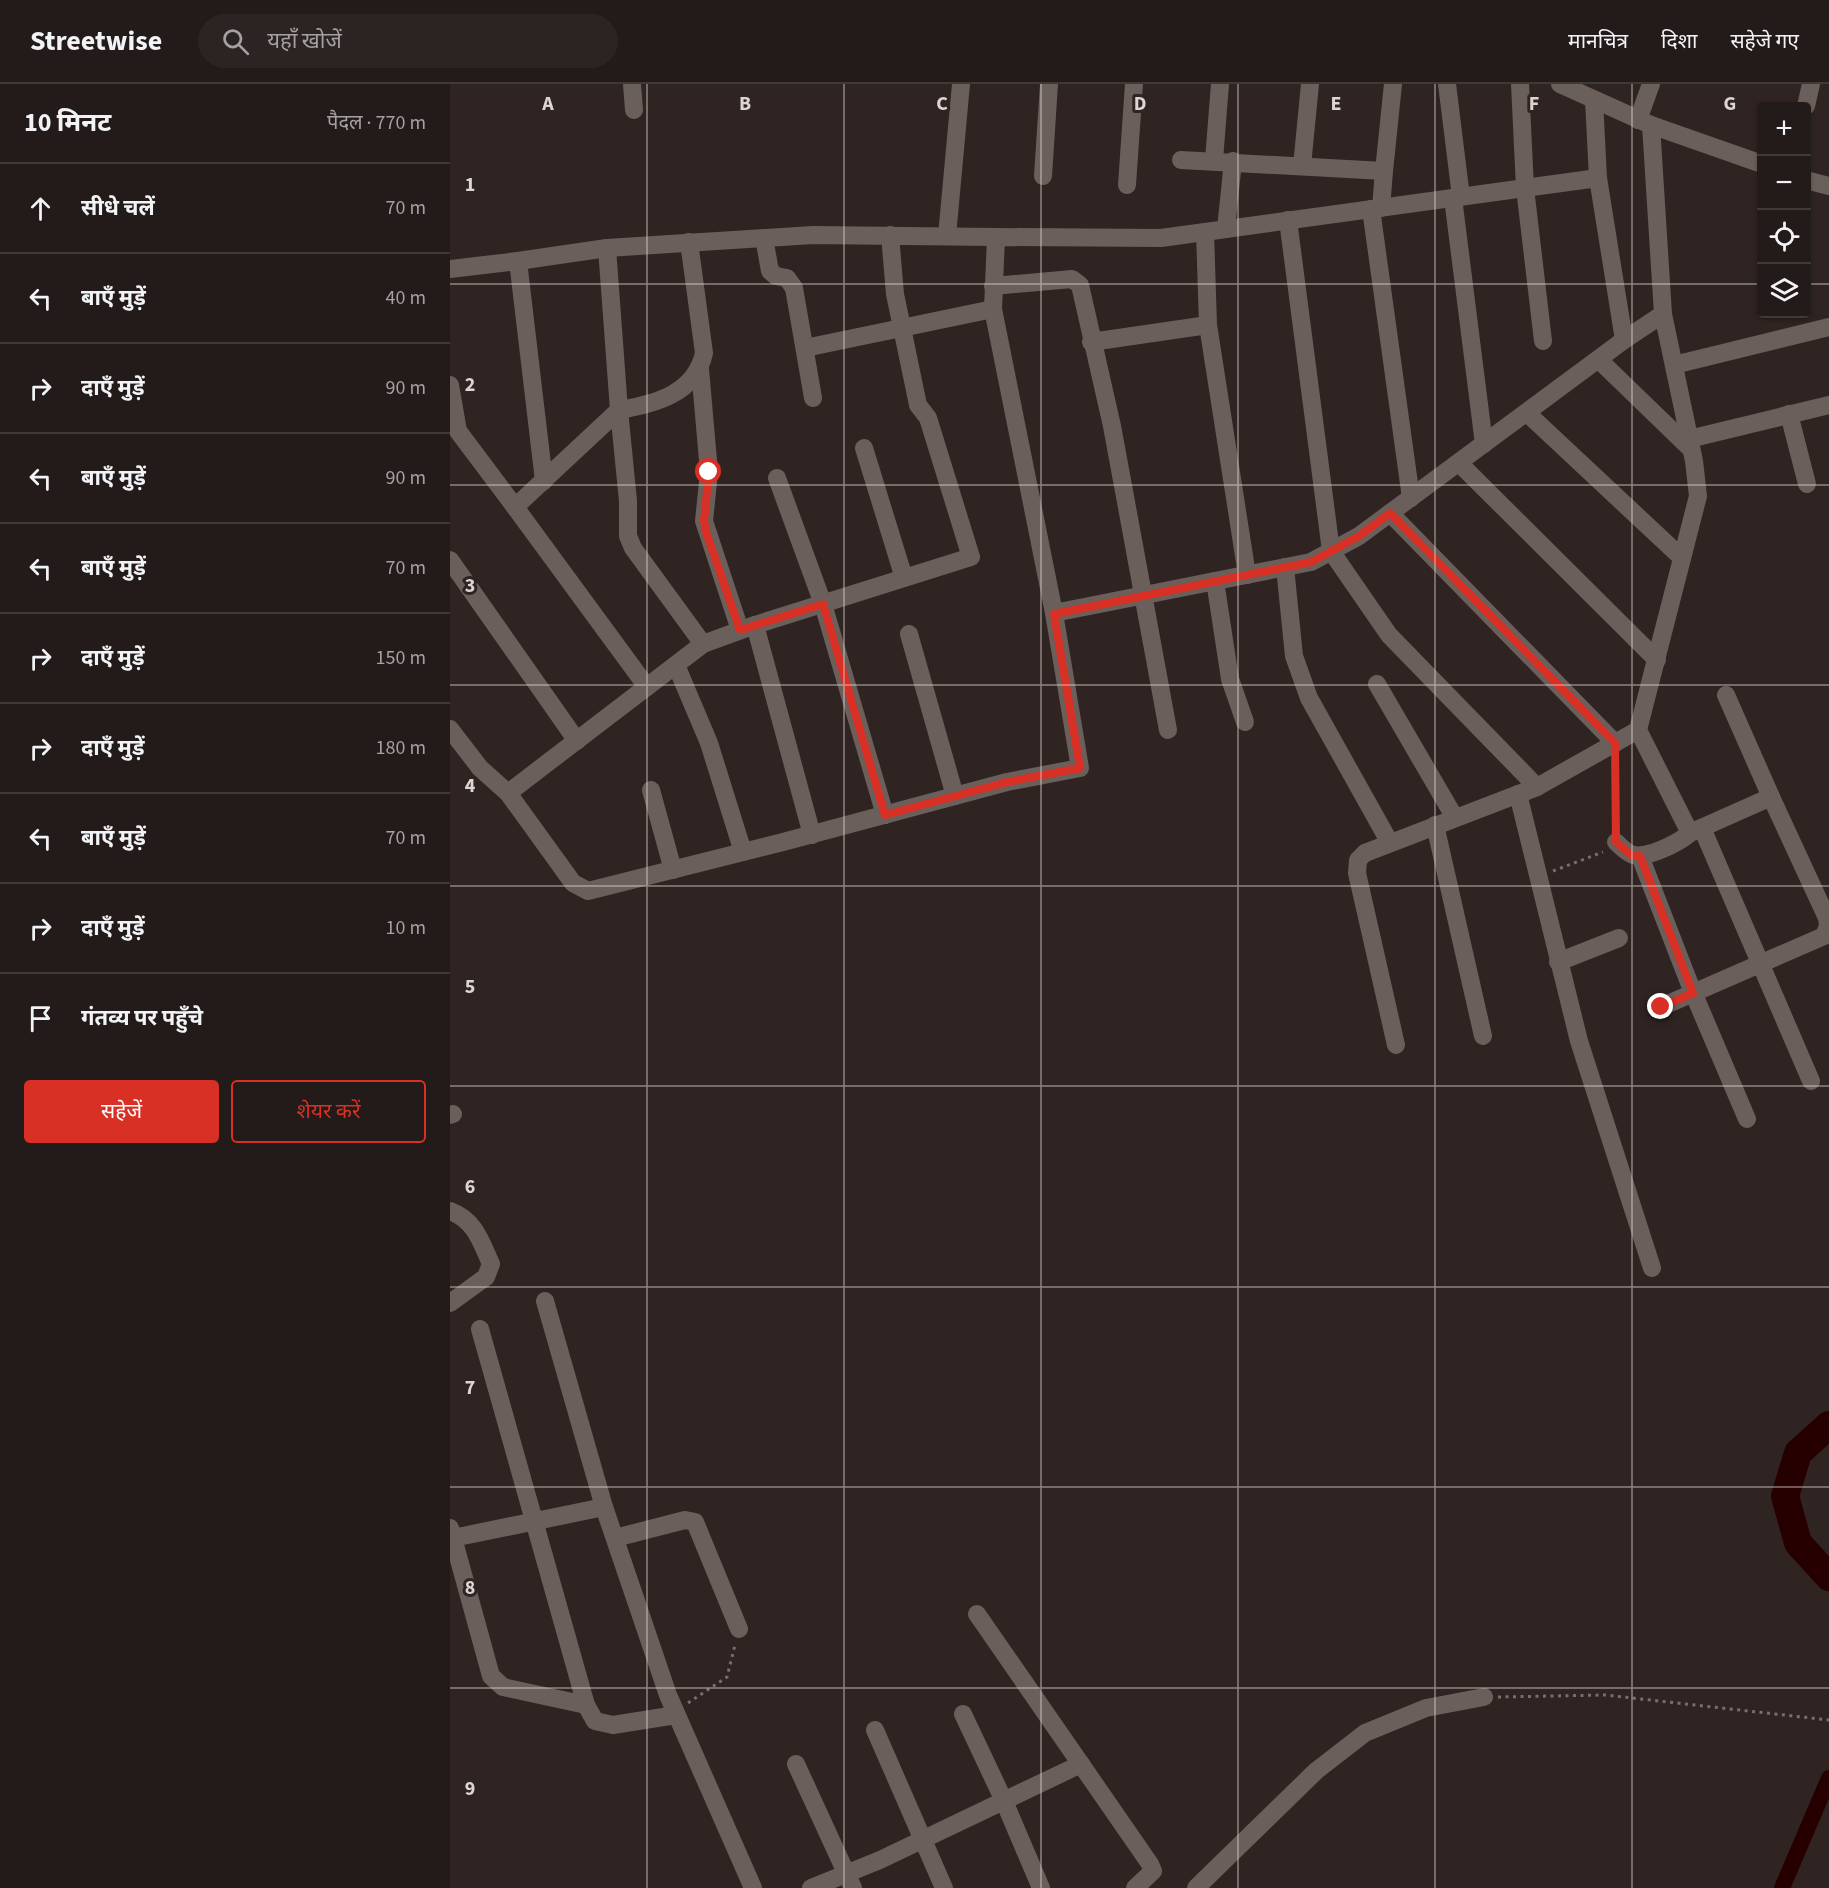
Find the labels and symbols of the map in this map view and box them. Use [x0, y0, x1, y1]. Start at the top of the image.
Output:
text: A [541, 90, 554, 118]
text: B [739, 90, 751, 118]
text: C [936, 90, 948, 118]
text: D [1134, 90, 1146, 118]
text: E [1331, 90, 1341, 118]
text: F [1529, 90, 1539, 118]
text: G [1724, 90, 1736, 118]
text: 1 [465, 171, 475, 199]
text: 2 [465, 371, 475, 399]
route start [695, 458, 721, 484]
text: 3 [465, 572, 475, 600]
text: 4 [465, 772, 476, 800]
text: 5 [465, 973, 475, 1001]
route end [1647, 993, 1673, 1019]
text: 6 [465, 1173, 475, 1201]
text: 7 [465, 1374, 475, 1402]
text: 8 [465, 1574, 475, 1602]
text: 9 [465, 1775, 475, 1803]

